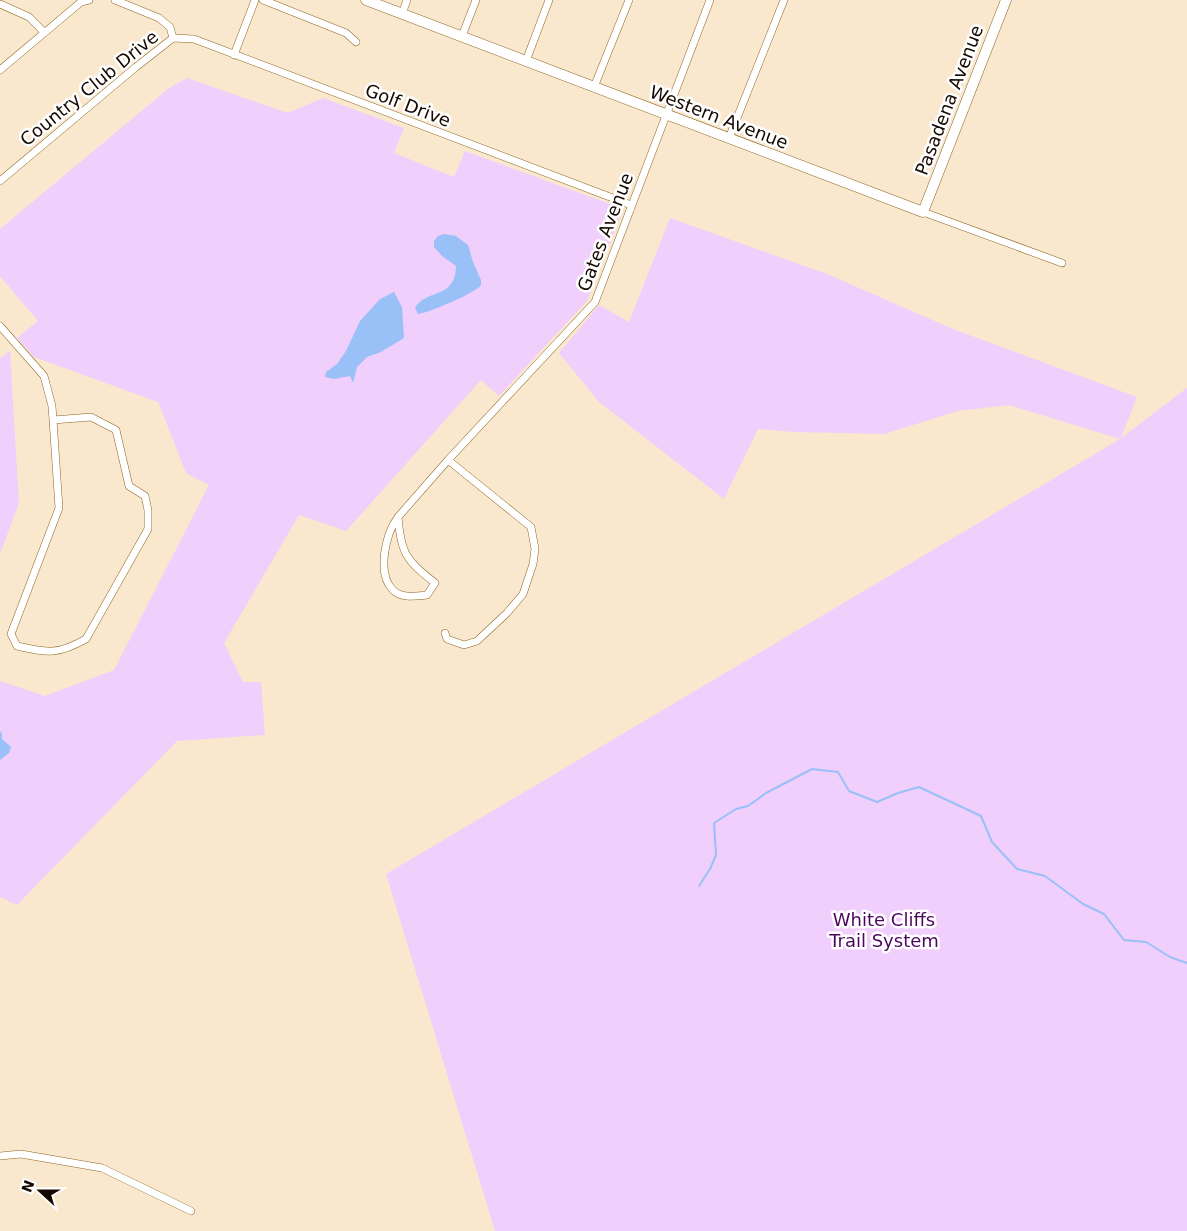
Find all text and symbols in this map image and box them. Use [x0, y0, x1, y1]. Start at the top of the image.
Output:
street label: Pasadena Avenue [911, 22, 987, 178]
street label: Country Club Drive [16, 26, 162, 150]
street label: Golf Drive [362, 79, 454, 131]
street label: Western Avenue [647, 81, 791, 153]
street label: Gates Avenue [573, 170, 637, 294]
park label: White Cliffs Trail System [828, 909, 939, 951]
north arrow [15, 1166, 65, 1216]
text: N [18, 1178, 37, 1195]

